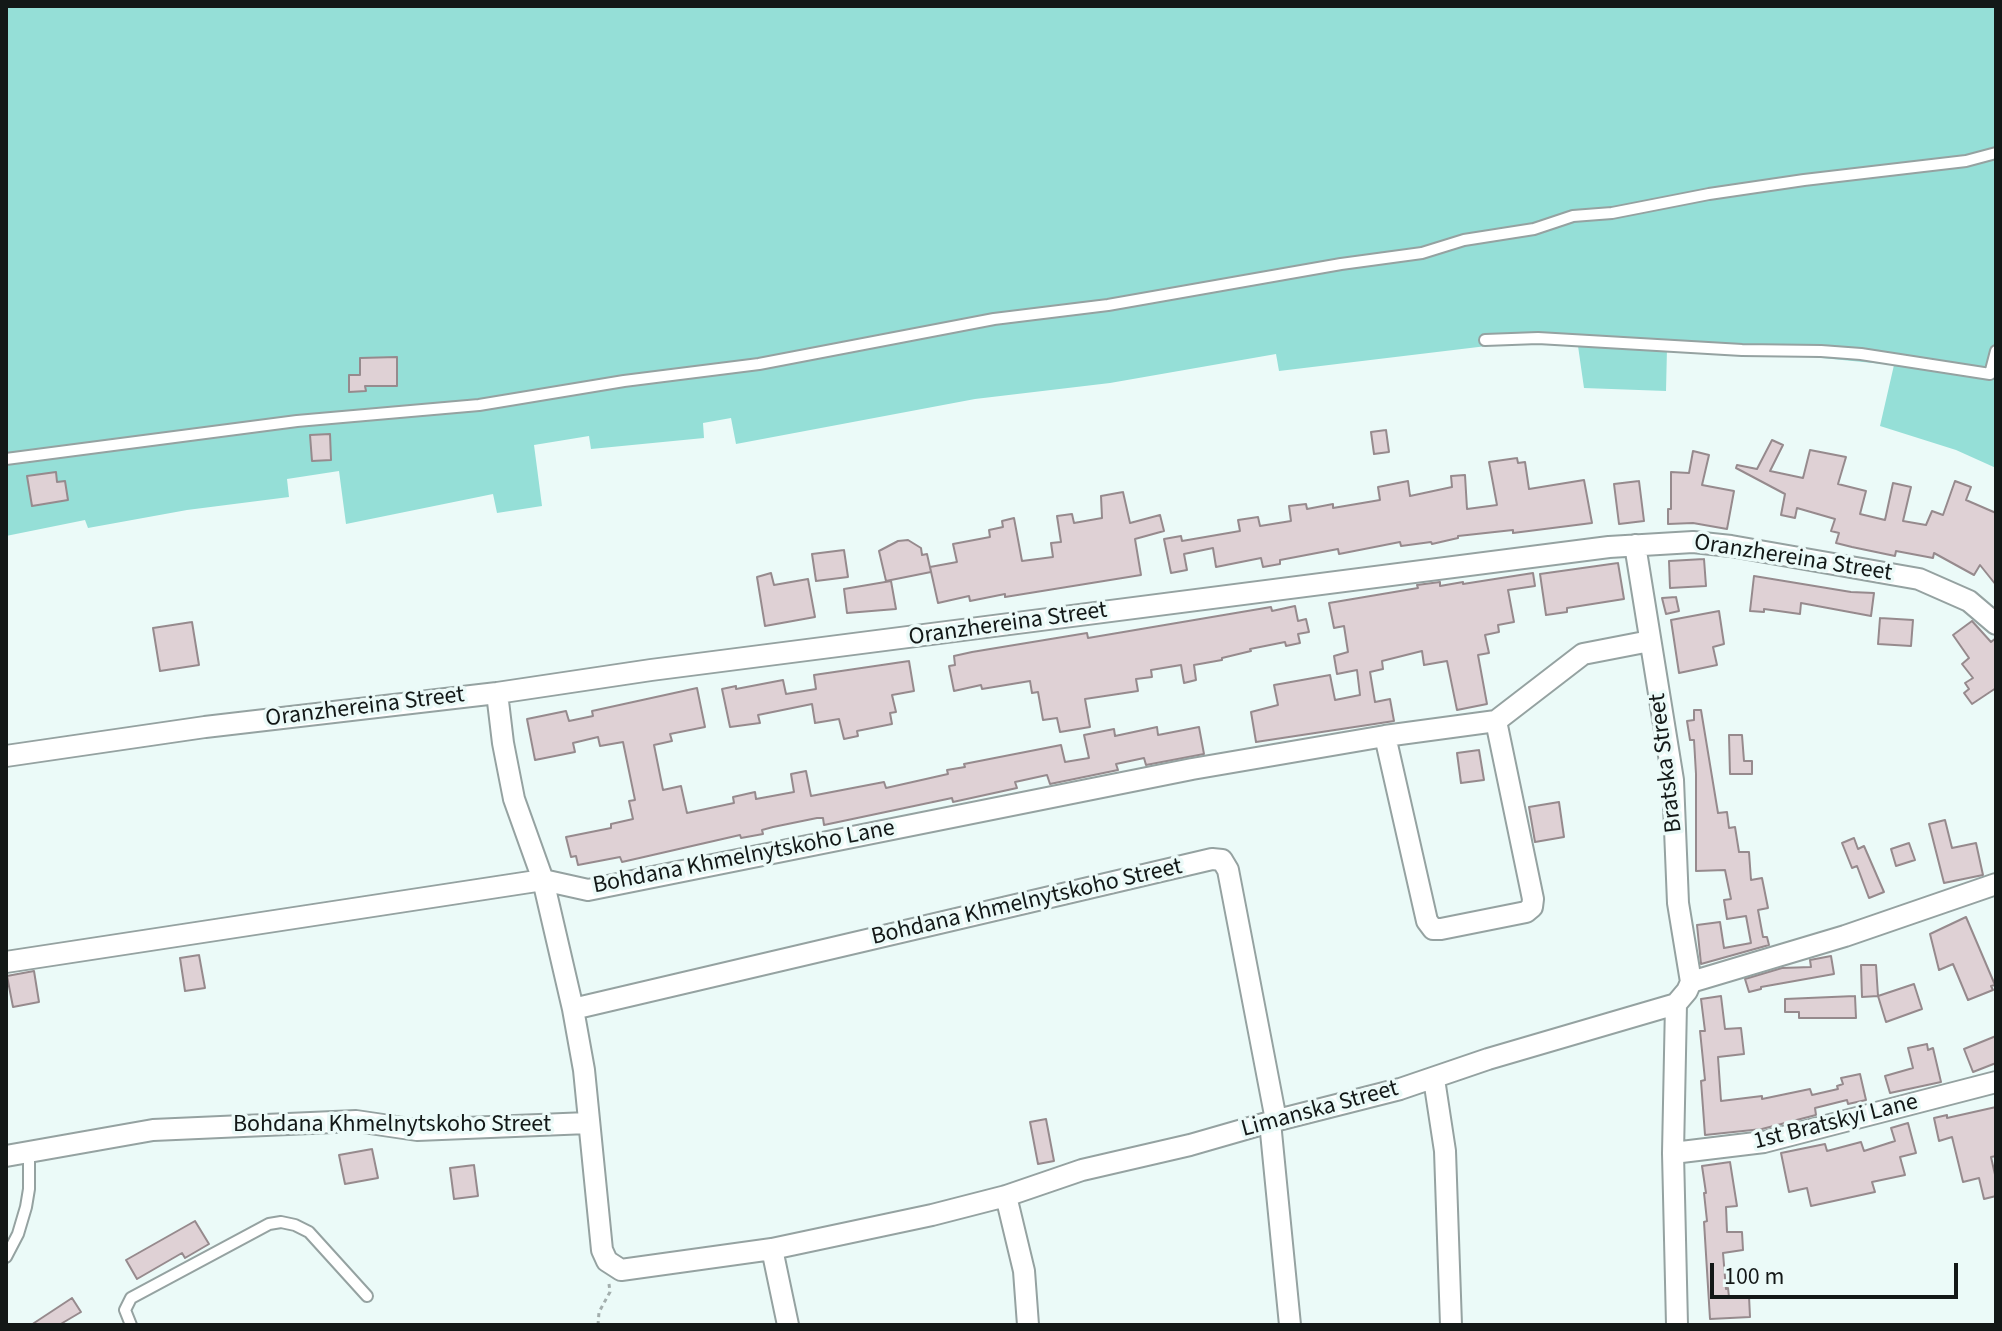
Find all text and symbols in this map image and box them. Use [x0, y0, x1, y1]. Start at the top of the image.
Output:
street label: Oranzhereina Street [1692, 529, 1894, 589]
street label: Oranzhereina Street [907, 597, 1109, 653]
street label: Oranzhereina Street [264, 682, 466, 734]
street label: Bratska Street [1644, 692, 1690, 834]
street label: Bohdana Khmelnytskoho Lane [591, 815, 897, 901]
street label: Bohdana Khmelnytskoho Street [869, 853, 1185, 953]
street label: Limanska Street [1238, 1075, 1402, 1145]
street label: 1st Bratskyi Lane [1751, 1089, 1921, 1157]
street label: Bohdana Khmelnytskoho Street [233, 1112, 551, 1140]
scale bar [1714, 1247, 1962, 1297]
text: 100 m [1724, 1259, 1784, 1294]

